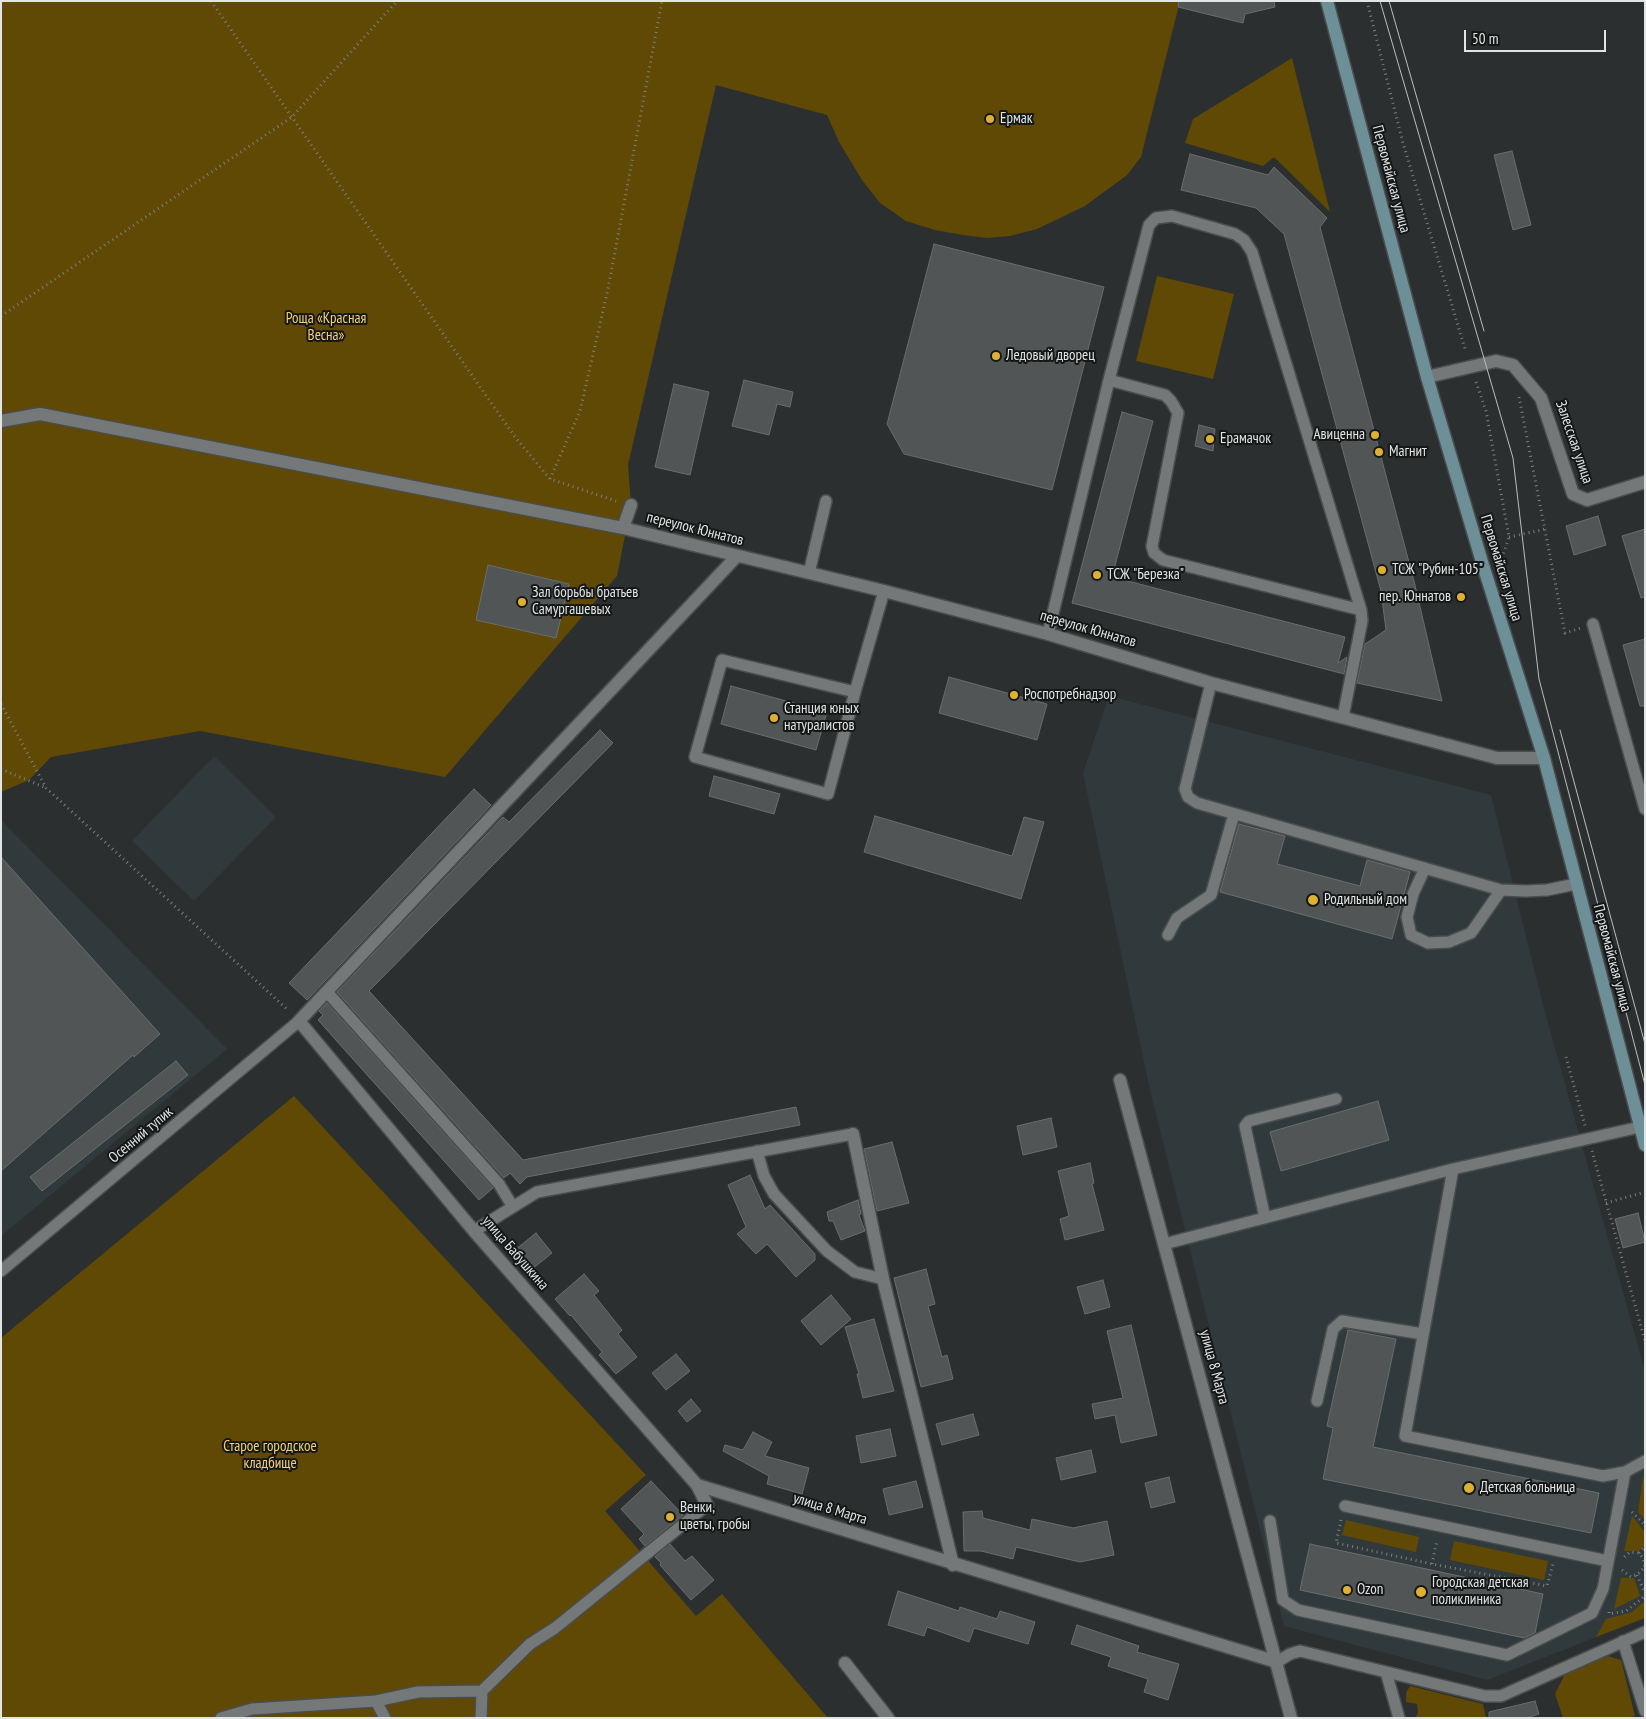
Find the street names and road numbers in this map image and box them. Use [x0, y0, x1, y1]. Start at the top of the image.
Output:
street label: Первомайская улица [1368, 123, 1414, 235]
street label: Залесская улица [1551, 398, 1597, 486]
street label: переулок Юннатов [645, 508, 745, 550]
street label: Первомайская улица [1476, 513, 1526, 623]
street label: переулок Юннатов [1038, 607, 1138, 651]
street label: Первомайская улица [1589, 902, 1635, 1014]
street label: Осенний тупик [105, 1103, 177, 1167]
street label: улица Бабушкина [478, 1212, 552, 1294]
street label: улица 8 Марта [1195, 1328, 1233, 1406]
street label: улица 8 Марта [791, 1489, 869, 1529]

